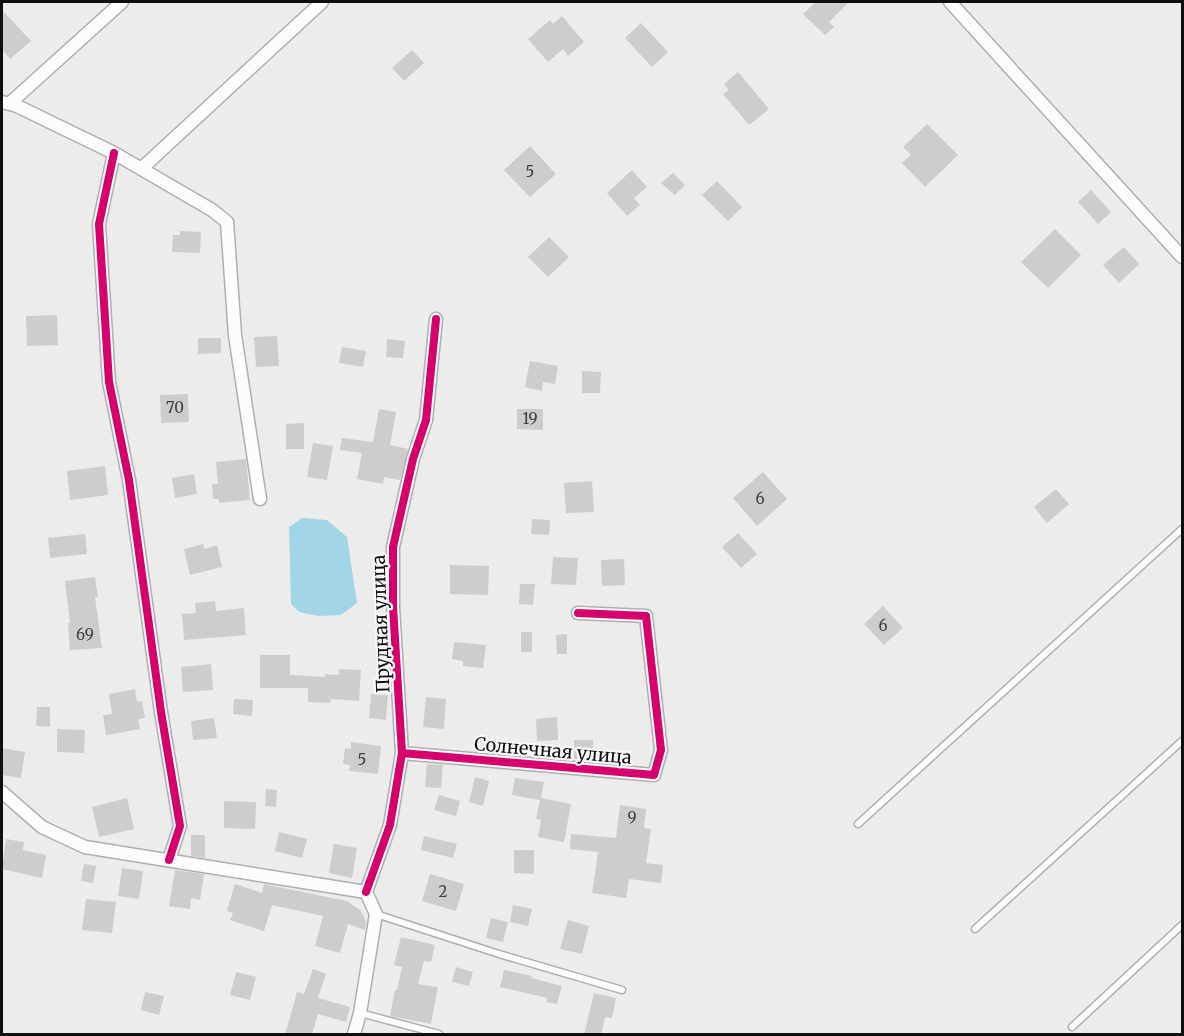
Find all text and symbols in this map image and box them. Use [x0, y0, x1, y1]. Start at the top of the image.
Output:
house number: 5 [526, 162, 534, 181]
house number: 70 [166, 398, 184, 417]
house number: 19 [522, 409, 538, 428]
house number: 6 [755, 489, 765, 508]
street label: Прудная улица [367, 554, 394, 694]
house number: 6 [878, 616, 888, 635]
house number: 69 [76, 625, 94, 644]
street label: Солнечная улица [473, 732, 633, 769]
house number: 5 [358, 750, 366, 769]
house number: 9 [627, 808, 637, 827]
house number: 2 [439, 882, 448, 901]

